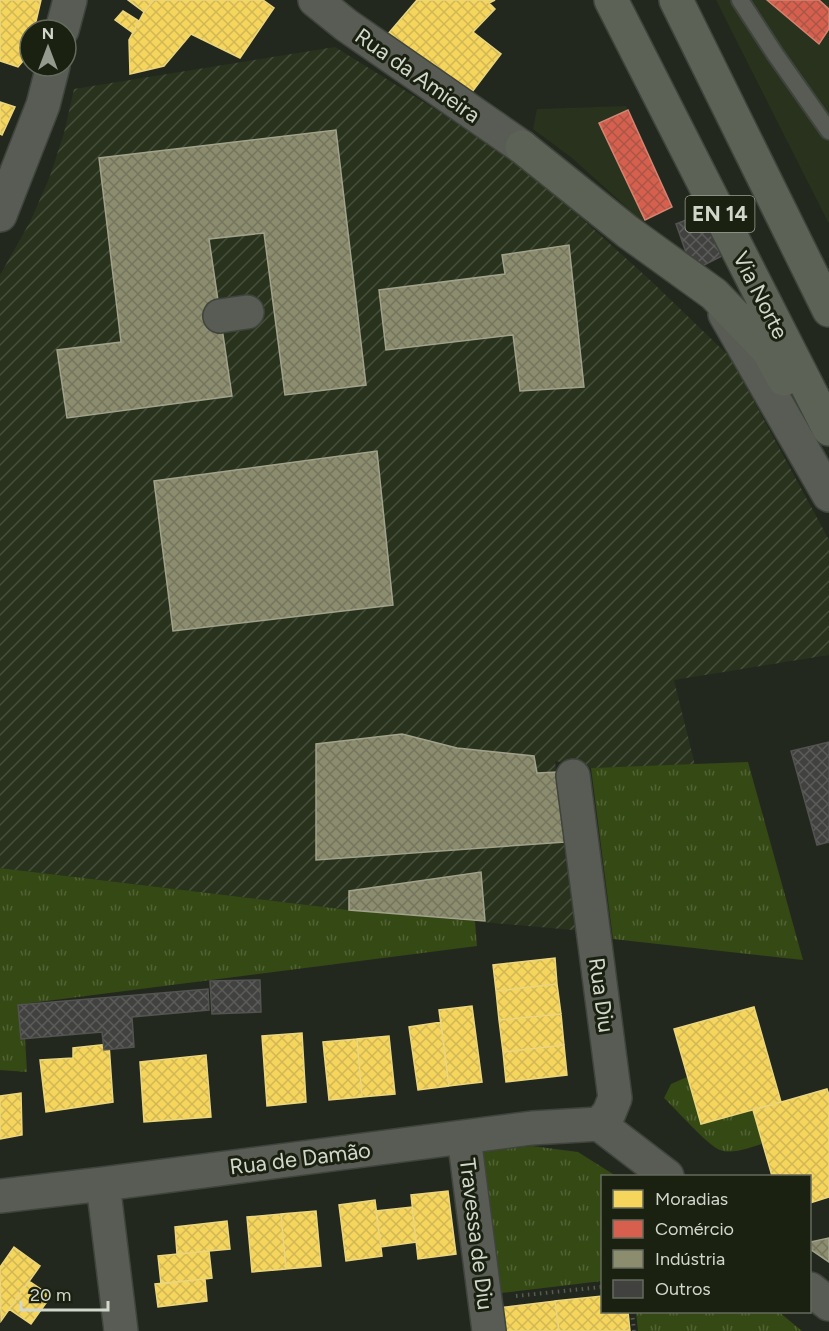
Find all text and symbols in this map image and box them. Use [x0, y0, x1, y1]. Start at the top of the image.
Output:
north arrow [18, 18, 78, 78]
street label: Rua da Amieira [350, 22, 486, 129]
text: N [42, 24, 54, 43]
road number: EN 14 [686, 196, 754, 232]
street label: Via Norte [727, 247, 794, 343]
street label: Rua Diu [583, 956, 620, 1034]
street label: Rua de Damão [228, 1136, 372, 1181]
street label: Travessa de Diu [454, 1157, 499, 1312]
legend [601, 1175, 811, 1313]
text: Moradias [655, 1188, 728, 1210]
text: Comércio [655, 1218, 734, 1240]
text: Indústria [655, 1248, 725, 1270]
scale bar [21, 1274, 108, 1312]
text: Outros [655, 1278, 711, 1300]
text: 20 m [30, 1284, 71, 1306]

